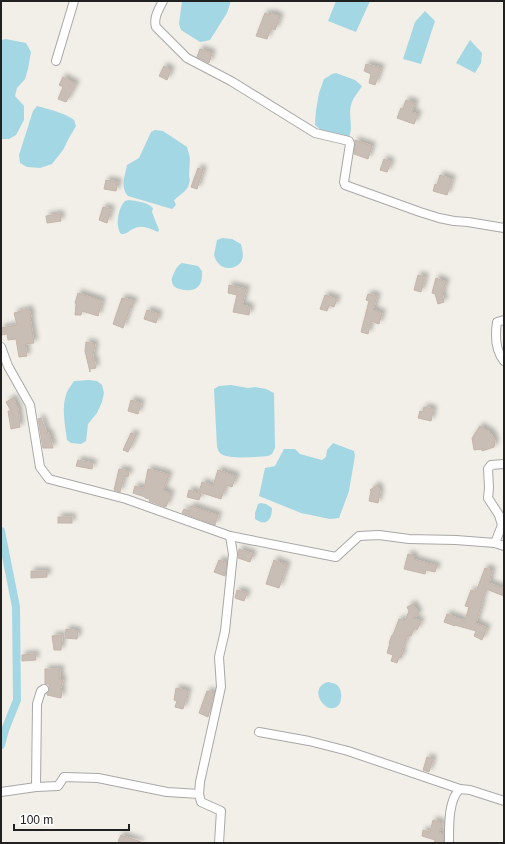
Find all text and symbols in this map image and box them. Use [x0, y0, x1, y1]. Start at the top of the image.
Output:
scale bar [14, 806, 129, 832]
text: 100 m [20, 813, 53, 827]

